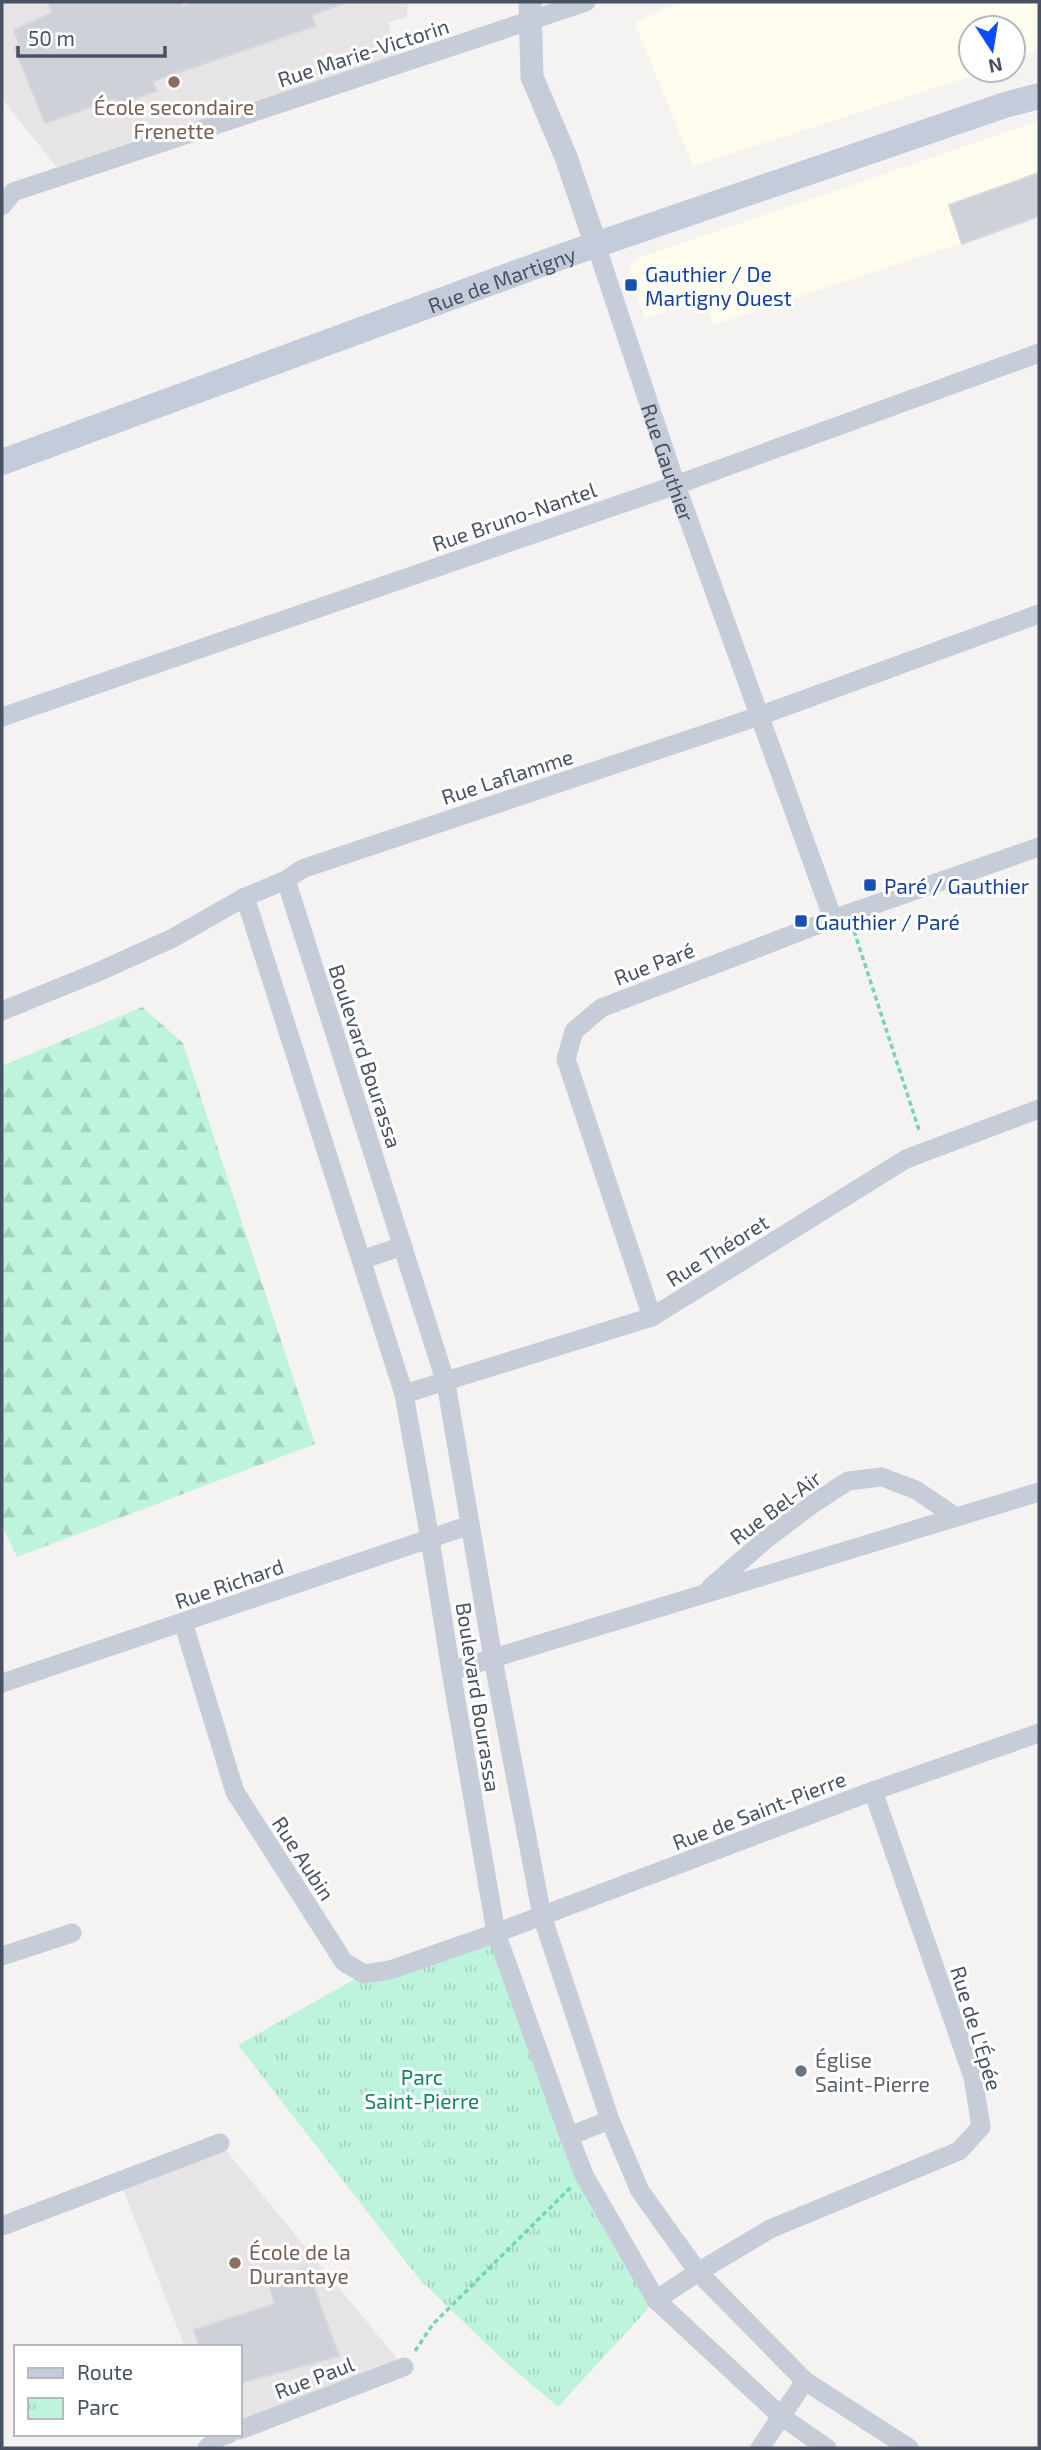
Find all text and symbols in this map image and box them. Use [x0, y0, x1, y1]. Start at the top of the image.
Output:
street label: Rue Marie-Victorin [274, 12, 452, 92]
scale bar [18, 14, 164, 58]
north arrow [957, 14, 1027, 84]
text: 50 m [28, 25, 75, 50]
text: N [987, 53, 1005, 79]
marker: École secondaire Frenette [166, 74, 182, 90]
place label: École secondaire Frenette [94, 94, 254, 143]
street label: Rue de Martigny [424, 240, 579, 317]
place label: Gauthier / De Martigny Ouest [645, 261, 792, 310]
marker: Gauthier / De Martigny Ouest [623, 277, 639, 293]
street label: Rue Gauthier [637, 400, 701, 525]
street label: Rue Bruno-Nantel [429, 476, 600, 556]
street label: Rue Laflamme [438, 743, 576, 809]
place label: Paré / Gauthier [884, 873, 1030, 898]
marker: Paré / Gauthier [862, 877, 878, 893]
place label: Gauthier / Paré [815, 909, 960, 934]
marker: Gauthier / Paré [793, 913, 809, 929]
street label: Rue Paré [610, 936, 698, 990]
street label: Boulevard Bourassa [325, 961, 407, 1151]
street label: Rue Théoret [661, 1209, 773, 1291]
street label: Rue Bel-Air [725, 1464, 826, 1549]
street label: Rue Richard [171, 1553, 287, 1613]
street label: Boulevard Bourassa [452, 1600, 506, 1794]
street label: Rue de Saint-Pierre [669, 1765, 849, 1855]
street label: Rue Aubin [268, 1811, 340, 1905]
street label: Rue de L'Épée [946, 1963, 1008, 2093]
place label: Église Saint-Pierre [815, 2047, 930, 2096]
marker: Église Saint-Pierre [793, 2063, 809, 2079]
park label: Parc Saint-Pierre [365, 2064, 479, 2113]
place label: École de la Durantaye [249, 2239, 351, 2288]
marker: École de la Durantaye [227, 2255, 243, 2271]
legend [14, 2345, 242, 2436]
street label: Rue Paul [271, 2350, 358, 2404]
text: Route [77, 2359, 133, 2384]
text: Parc [77, 2394, 119, 2419]

